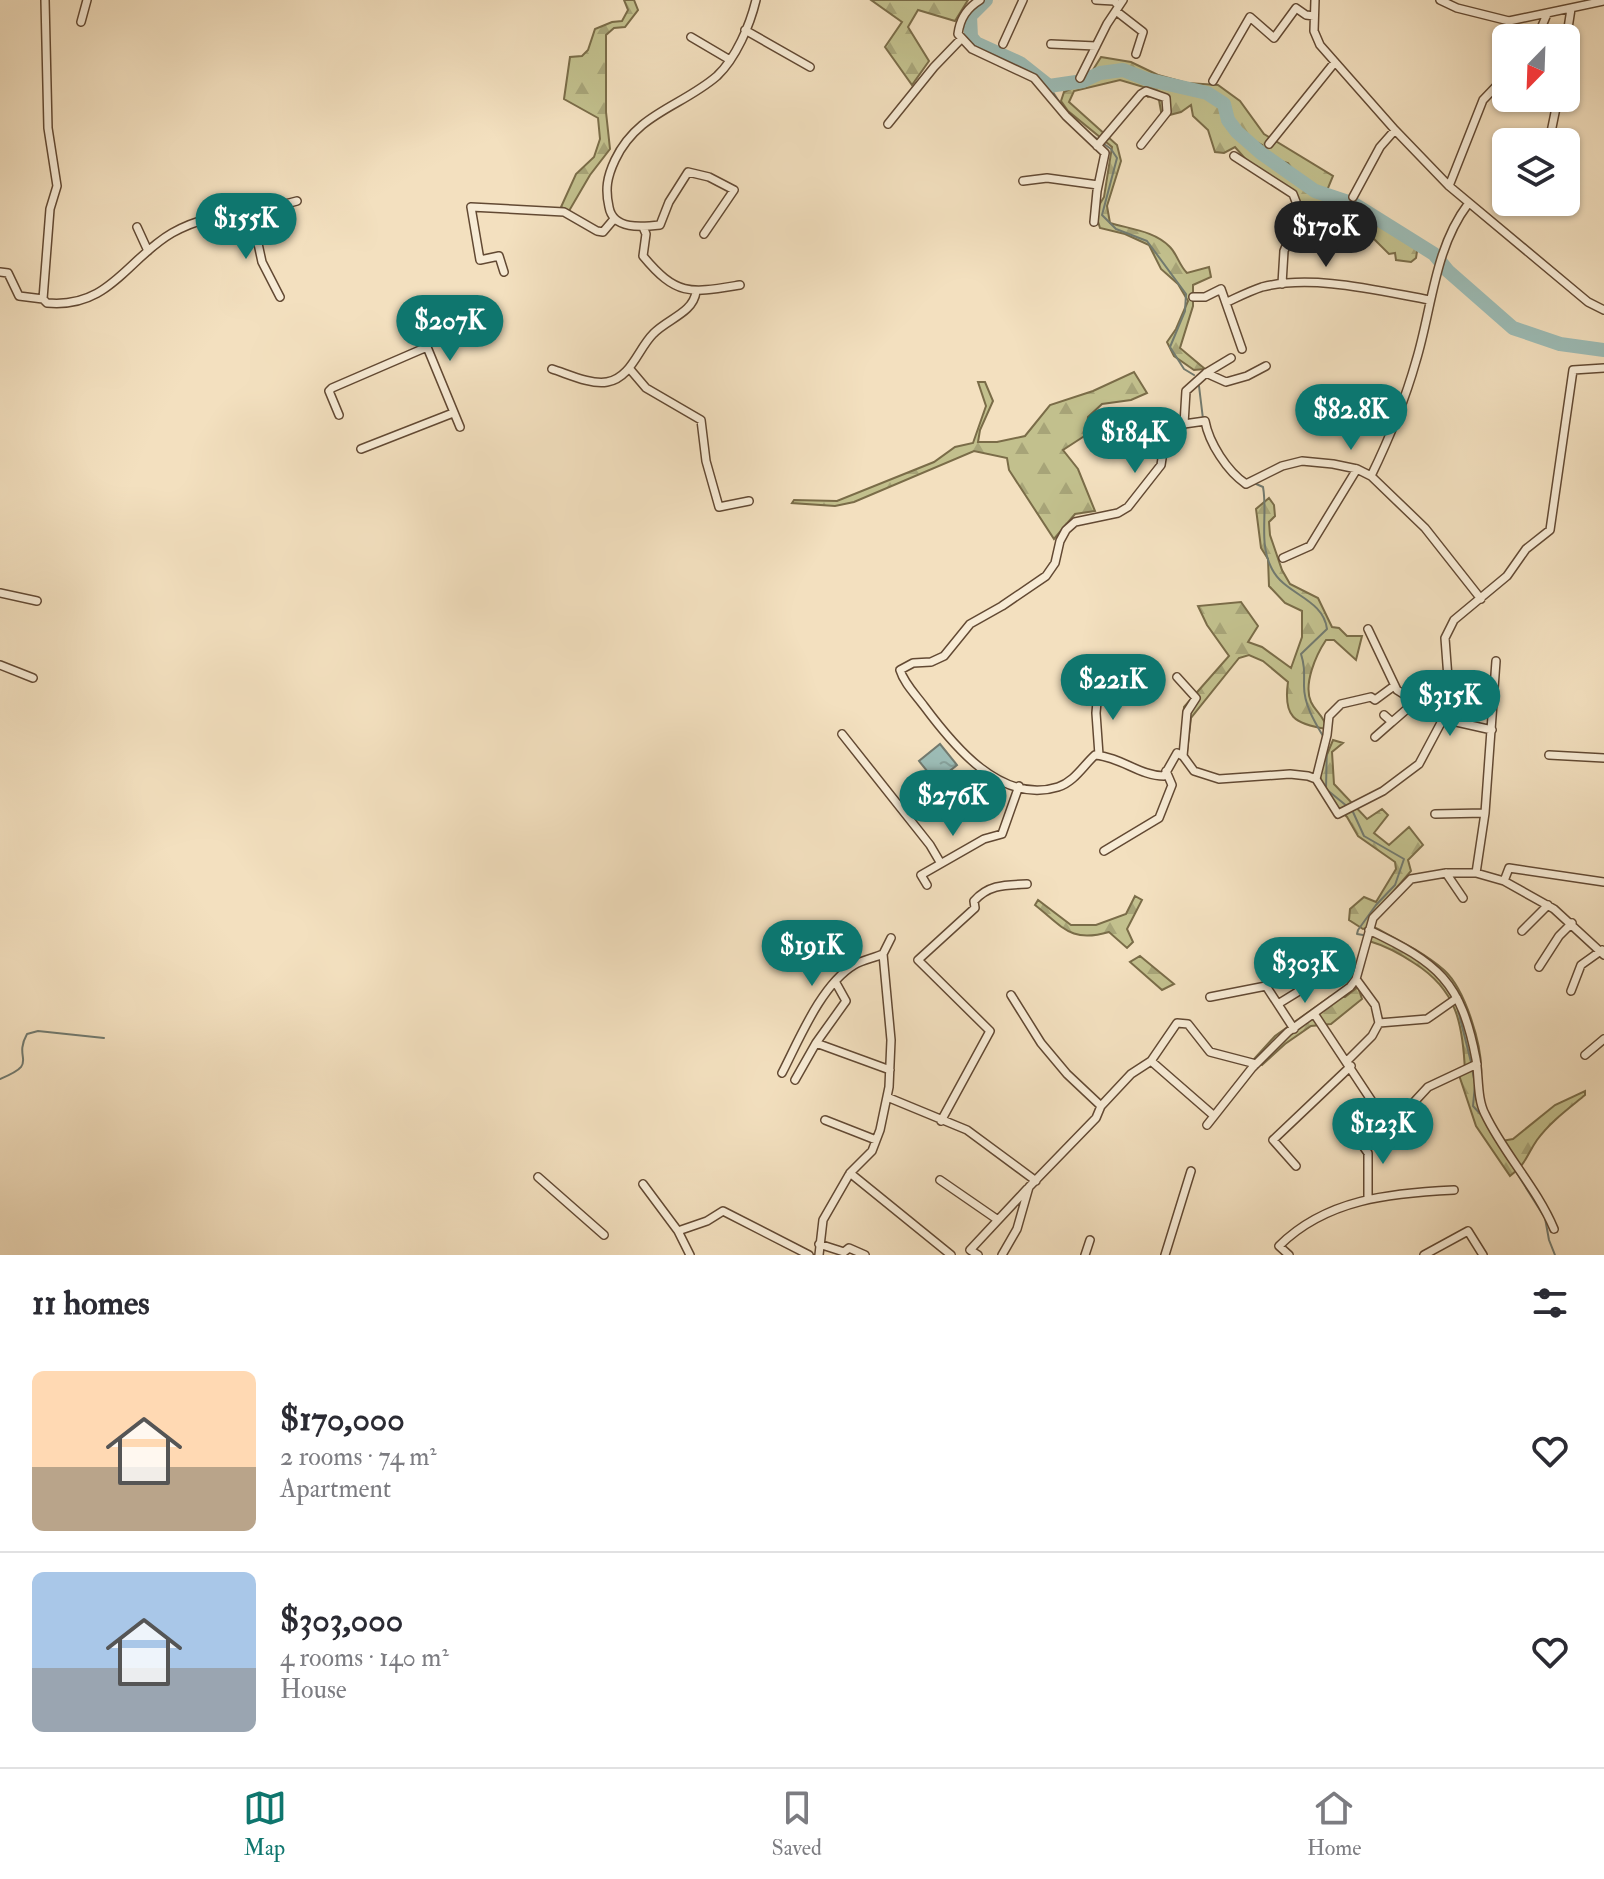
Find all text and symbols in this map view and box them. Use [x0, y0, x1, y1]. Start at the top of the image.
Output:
north arrow [1492, 24, 1580, 112]
map controls [1492, 24, 1580, 216]
button: layers [1492, 128, 1580, 216]
pin: $155K [190, 193, 302, 261]
pin: $170K [1270, 201, 1382, 269]
text: $155K [214, 203, 278, 235]
text: $170K [1292, 211, 1360, 243]
pin: $207K [394, 295, 506, 363]
text: $207K [414, 305, 486, 337]
pin: $82.8K [1286, 384, 1416, 452]
text: $82.8K [1313, 394, 1389, 426]
pin: $184K [1079, 407, 1191, 475]
text: $184K [1101, 417, 1169, 449]
pin: $221K [1057, 654, 1169, 722]
text: $221K [1079, 664, 1147, 696]
pin: $315K [1394, 670, 1506, 738]
text: $315K [1418, 680, 1482, 712]
pin: $276K [897, 770, 1009, 838]
text: $276K [917, 780, 989, 812]
pin: $191K [756, 920, 868, 988]
text: $191K [780, 930, 844, 962]
pin: $303K [1249, 937, 1361, 1005]
text: $303K [1272, 947, 1338, 979]
pin: $123K [1327, 1098, 1439, 1166]
text: $123K [1350, 1108, 1416, 1140]
icon: filters [1528, 1281, 1572, 1325]
text: 11 homes [32, 1282, 150, 1325]
text: $170,000 [280, 1398, 405, 1441]
icon: home [96, 1403, 192, 1499]
icon: heart [1528, 1429, 1572, 1473]
text: 2 rooms · 74 m² [280, 1441, 437, 1473]
text: Apartment [280, 1473, 391, 1505]
text: $303,000 [280, 1599, 403, 1642]
icon: home [96, 1604, 192, 1700]
icon: heart [1528, 1630, 1572, 1674]
text: 4 rooms · 140 m² [280, 1642, 449, 1674]
text: House [280, 1674, 347, 1706]
tab: Map [243, 1786, 287, 1862]
tab: Saved [772, 1786, 822, 1862]
tab: Home [1307, 1786, 1361, 1862]

